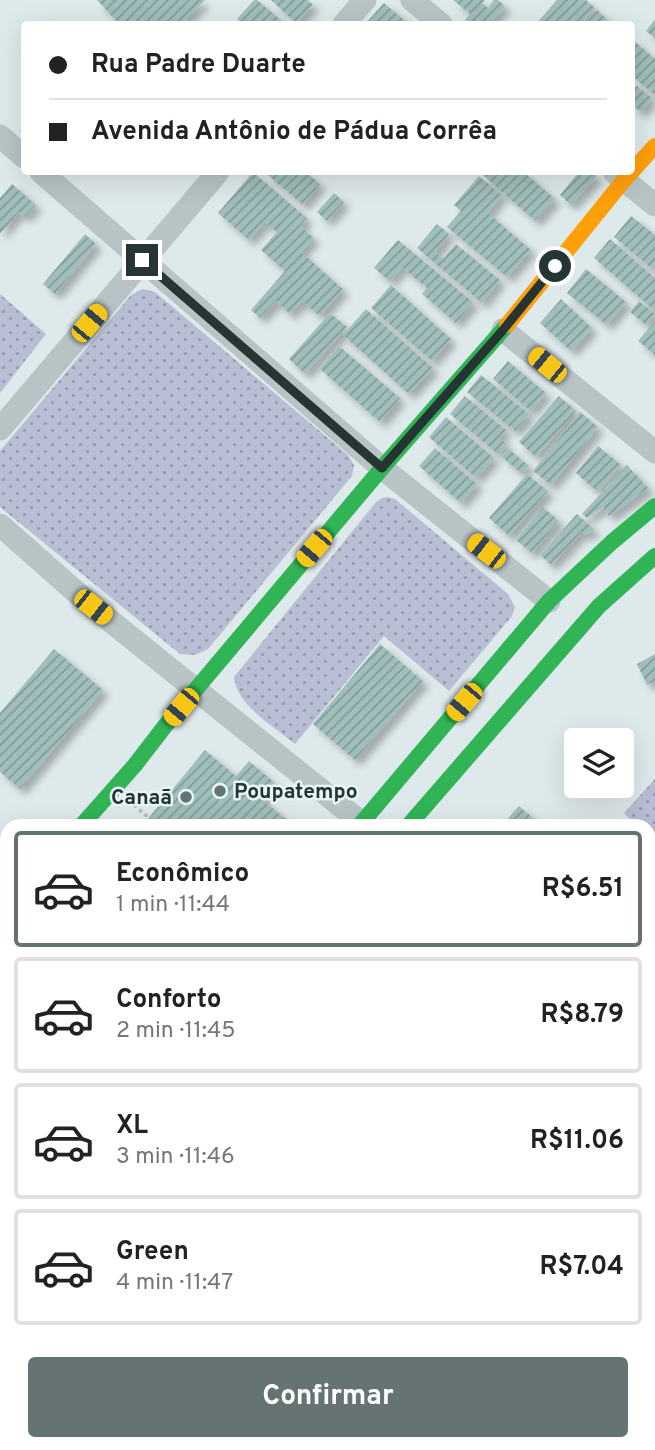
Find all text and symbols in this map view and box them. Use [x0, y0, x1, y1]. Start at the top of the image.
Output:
text: Rua Padre Duarte [91, 49, 306, 82]
text: Avenida Antônio de Pádua Corrêa [91, 116, 497, 149]
route end [126, 244, 158, 276]
route start [539, 250, 571, 282]
car [68, 300, 111, 346]
car [525, 344, 570, 386]
car [293, 525, 336, 571]
car [463, 530, 510, 572]
car [70, 586, 117, 628]
car [443, 679, 486, 725]
car [160, 684, 203, 730]
map controls [564, 728, 634, 798]
button: layers [564, 728, 634, 798]
place label: Poupatempo [234, 779, 358, 806]
marker: Poupatempo [212, 783, 228, 799]
place label: Canaã [111, 785, 172, 812]
marker: Canaã [178, 789, 194, 805]
icon: car [32, 858, 95, 921]
text: Econômico [116, 858, 249, 891]
text: R$6.51 [542, 873, 624, 906]
text: 1 min · 11:44 [116, 891, 230, 920]
icon: car [32, 984, 95, 1047]
text: Conforto [116, 984, 222, 1017]
text: R$8.79 [541, 999, 624, 1032]
text: 2 min · 11:45 [116, 1017, 235, 1046]
icon: car [32, 1110, 95, 1173]
text: XL [116, 1110, 148, 1143]
text: R$11.06 [530, 1125, 624, 1158]
text: 3 min · 11:46 [116, 1143, 235, 1172]
icon: car [32, 1236, 95, 1299]
text: Green [116, 1236, 189, 1269]
text: R$7.04 [540, 1251, 624, 1284]
text: 4 min · 11:47 [116, 1269, 233, 1298]
button: Confirmar [28, 1357, 628, 1437]

